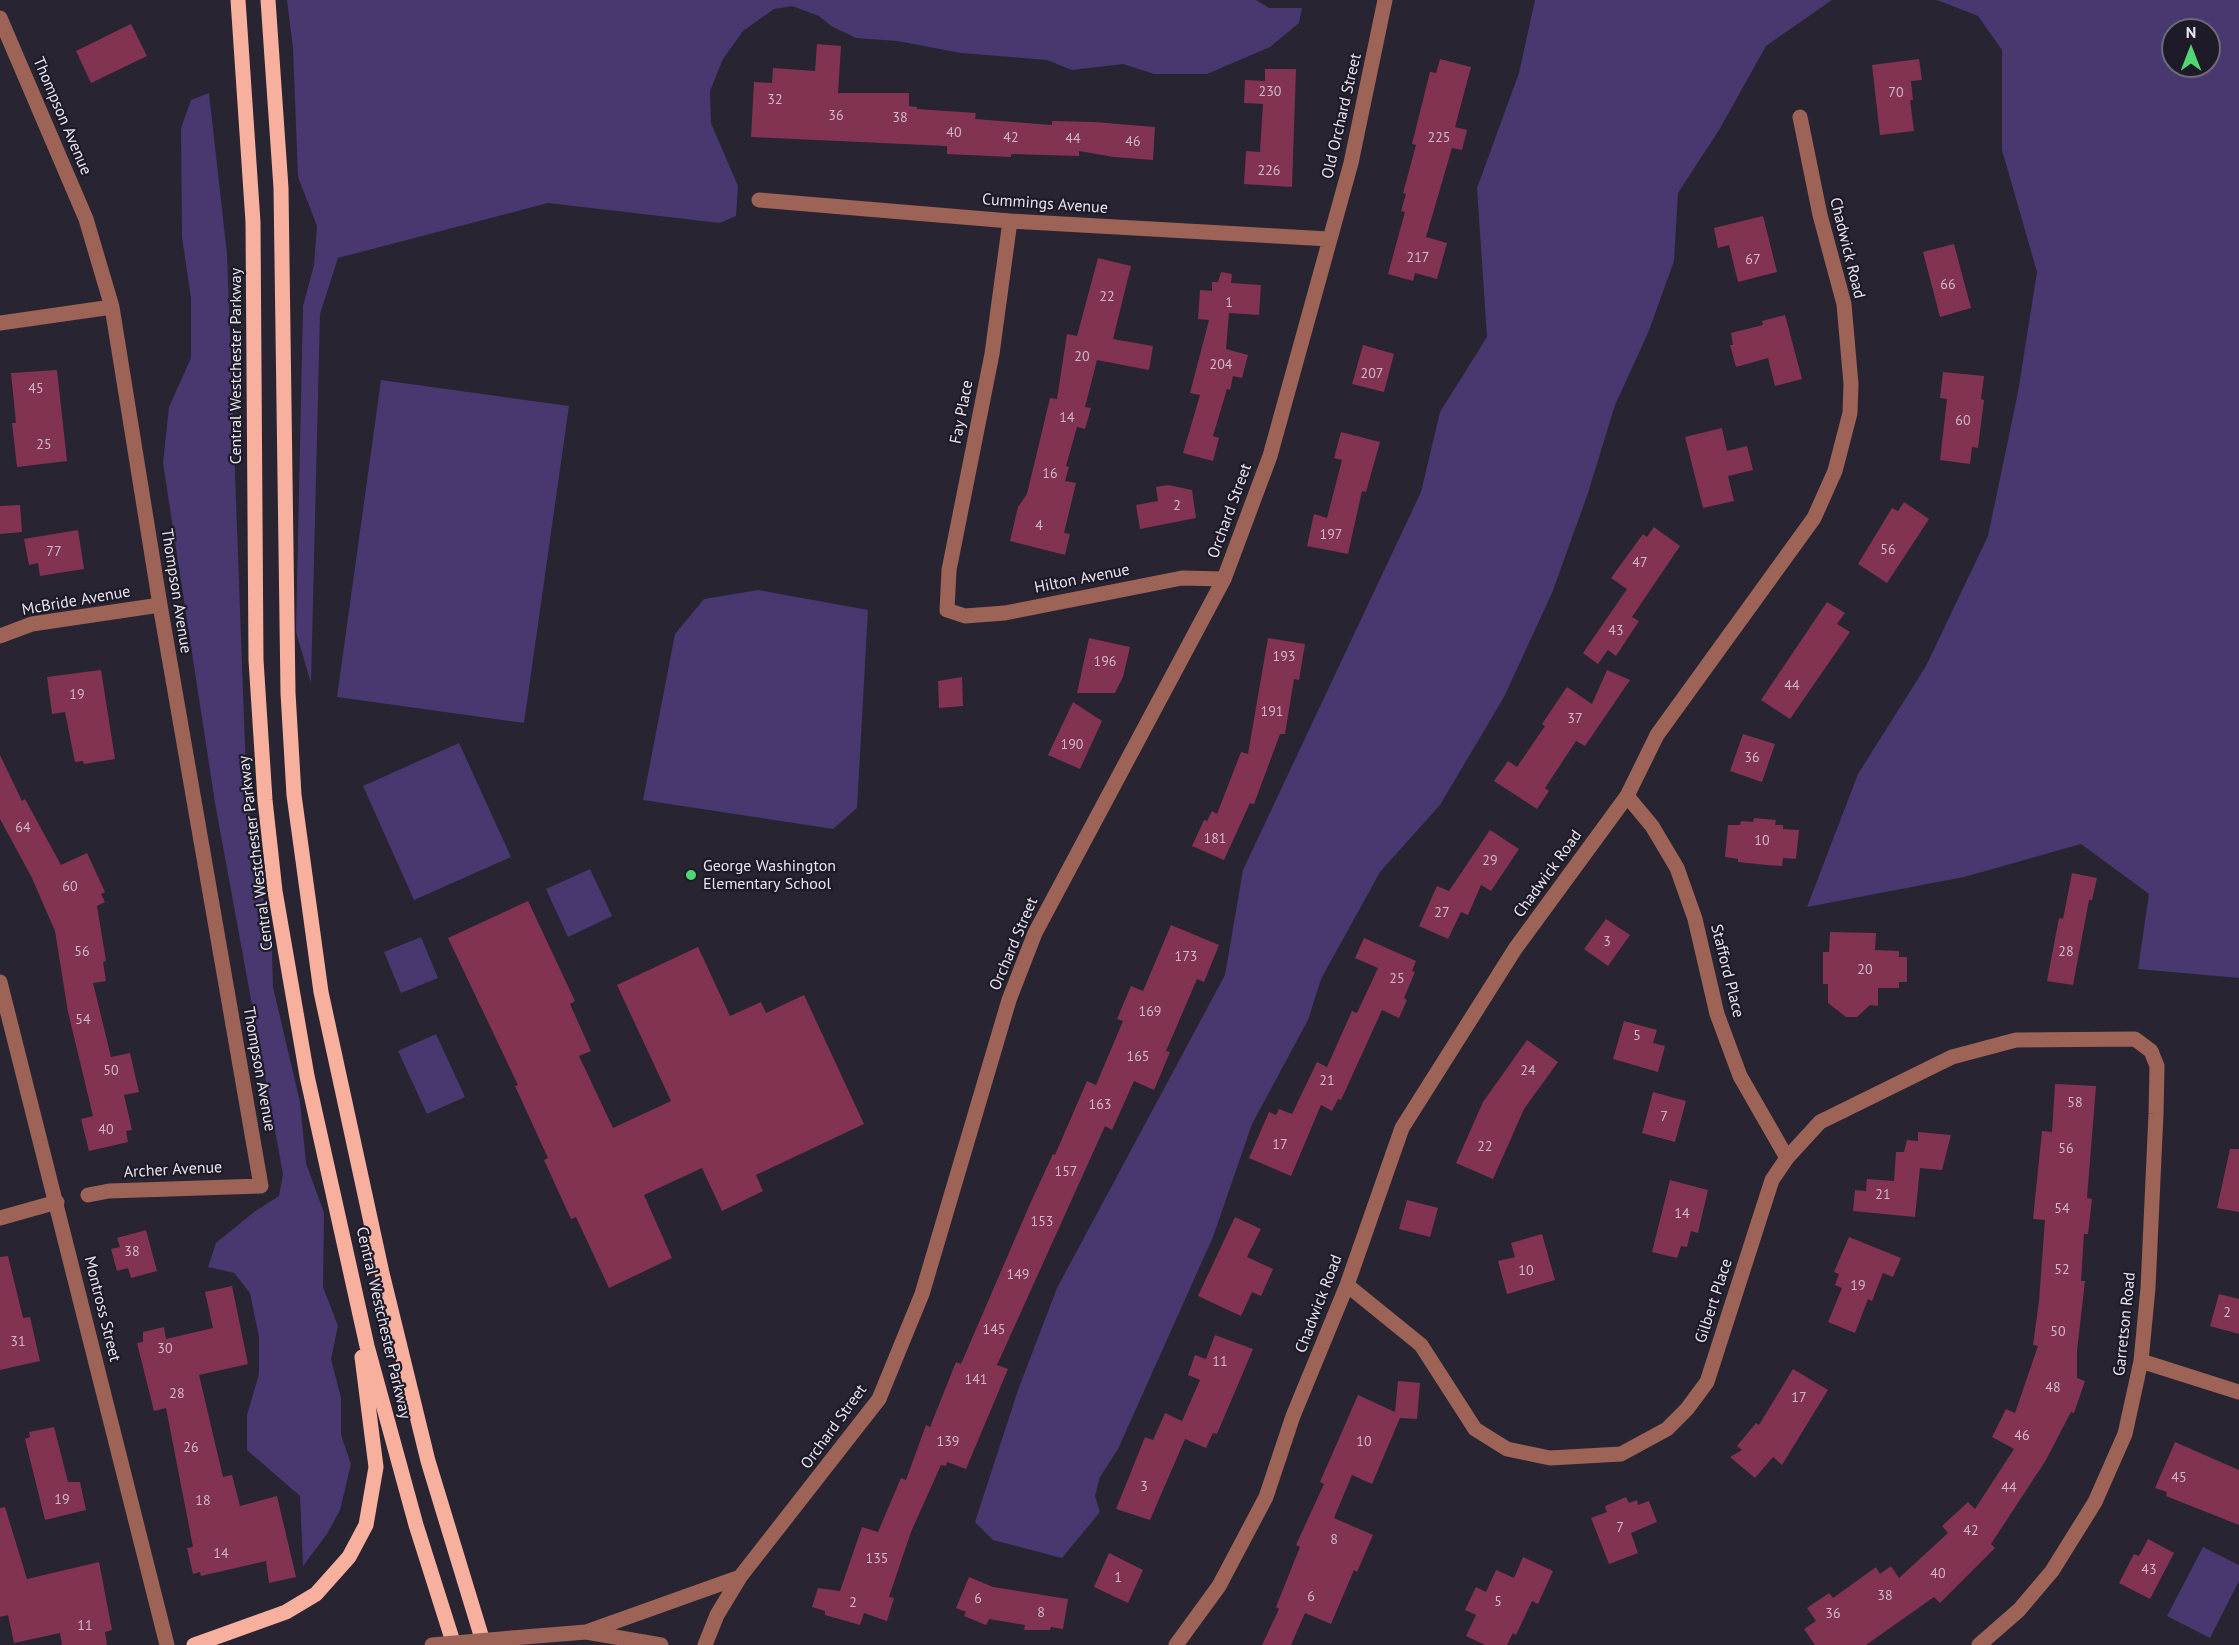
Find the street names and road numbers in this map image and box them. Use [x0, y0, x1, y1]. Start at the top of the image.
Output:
street label: Old Orchard Street [1318, 51, 1366, 181]
street label: Thompson Avenue [29, 54, 95, 178]
street label: Cummings Avenue [981, 190, 1109, 218]
street label: Chadwick Road [1825, 195, 1869, 301]
street label: Central Westchester Parkway [226, 268, 246, 464]
street label: Fay Place [946, 379, 978, 445]
street label: Orchard Street [1204, 461, 1256, 561]
street label: Thompson Avenue [157, 527, 195, 655]
street label: Hilton Avenue [1033, 560, 1131, 598]
street label: McBride Avenue [20, 582, 132, 620]
street label: Central Westchester Parkway [235, 754, 277, 952]
street label: Chadwick Road [1510, 826, 1586, 922]
street label: Orchard Street [986, 894, 1042, 994]
street label: Stafford Place [1706, 922, 1748, 1020]
street label: Thompson Avenue [239, 1005, 279, 1133]
street label: Archer Avenue [123, 1158, 223, 1182]
street label: Central Westchester Parkway [352, 1225, 414, 1421]
street label: Chadwick Road [1291, 1252, 1347, 1356]
street label: Montross Street [80, 1254, 124, 1364]
street label: Gilbert Place [1691, 1256, 1737, 1346]
street label: Garretson Road [2110, 1271, 2140, 1377]
street label: Orchard Street [797, 1381, 871, 1473]

